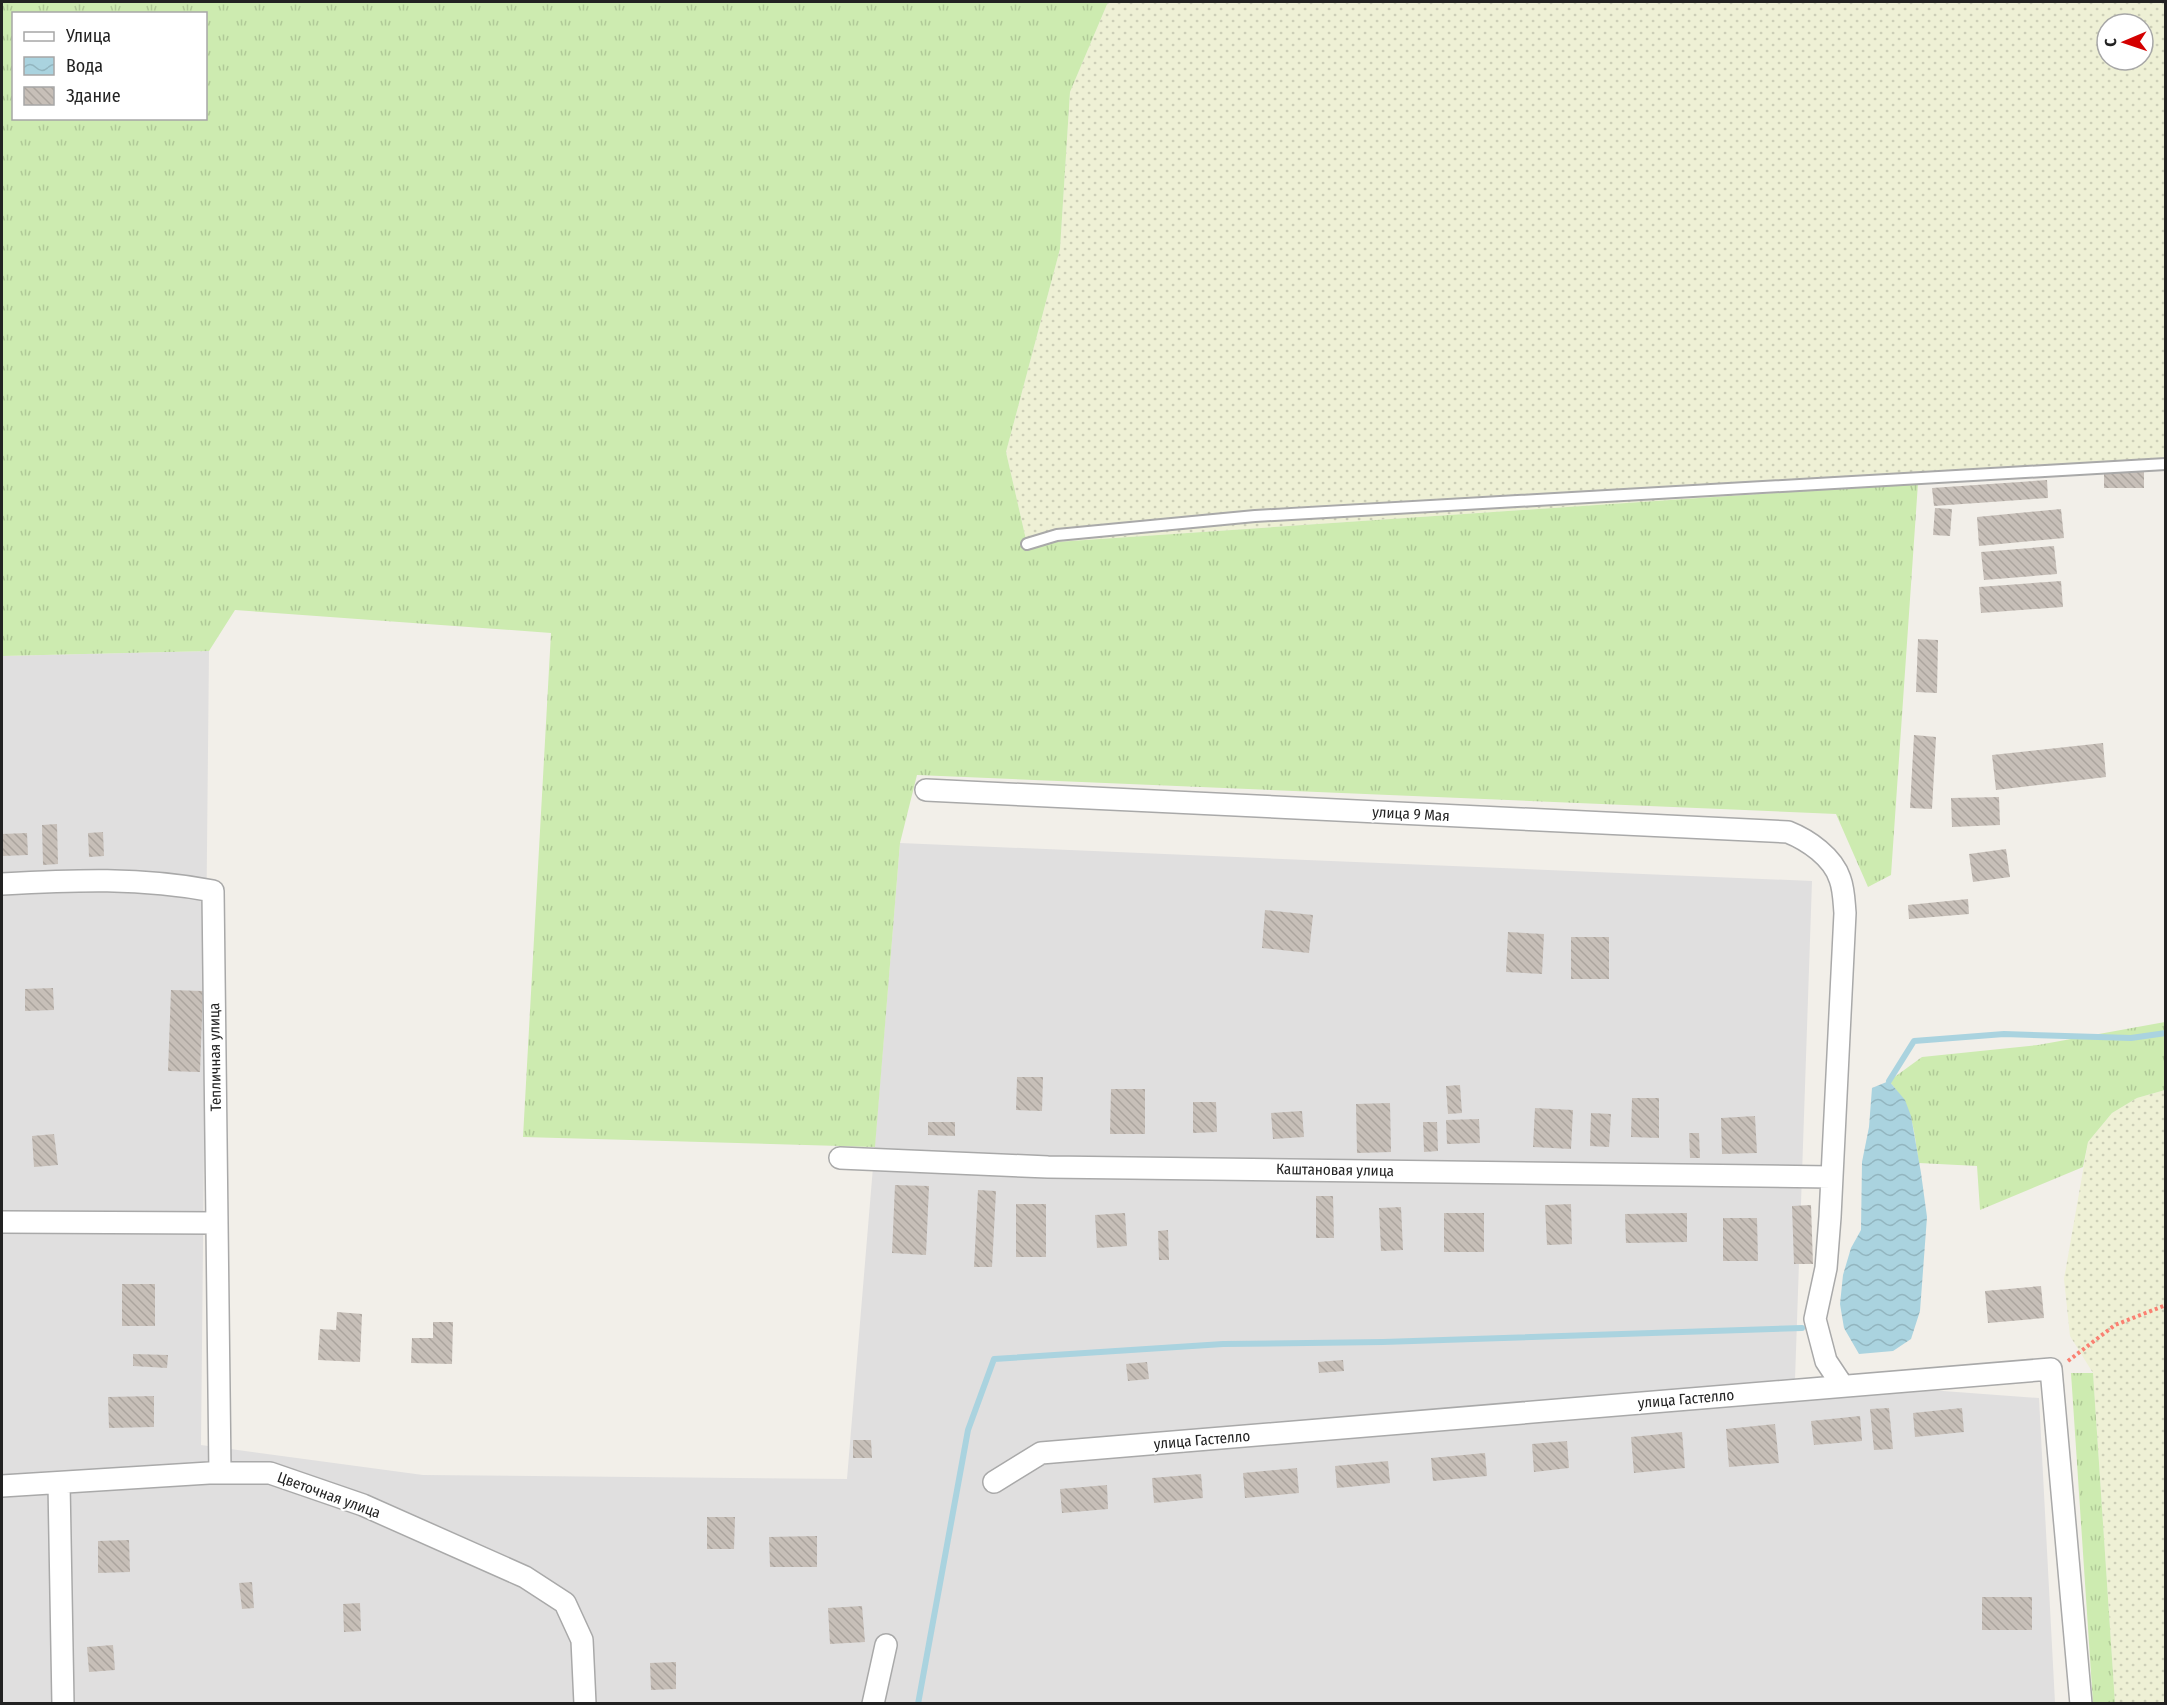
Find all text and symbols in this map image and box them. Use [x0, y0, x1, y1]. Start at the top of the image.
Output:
legend [12, 12, 207, 120]
north arrow [2095, 12, 2155, 72]
text: Улица [65, 25, 111, 47]
text: С [2101, 37, 2120, 47]
text: Вода [66, 55, 103, 77]
text: Здание [66, 85, 121, 107]
street label: улица 9 Мая [1372, 803, 1450, 825]
street label: Тепличная улица [205, 1003, 225, 1111]
street label: Каштановая улица [1276, 1160, 1394, 1180]
street label: улица Гастелло [1637, 1386, 1735, 1412]
street label: улица Гастелло [1153, 1427, 1251, 1453]
street label: Цветочная улица [275, 1468, 383, 1522]

